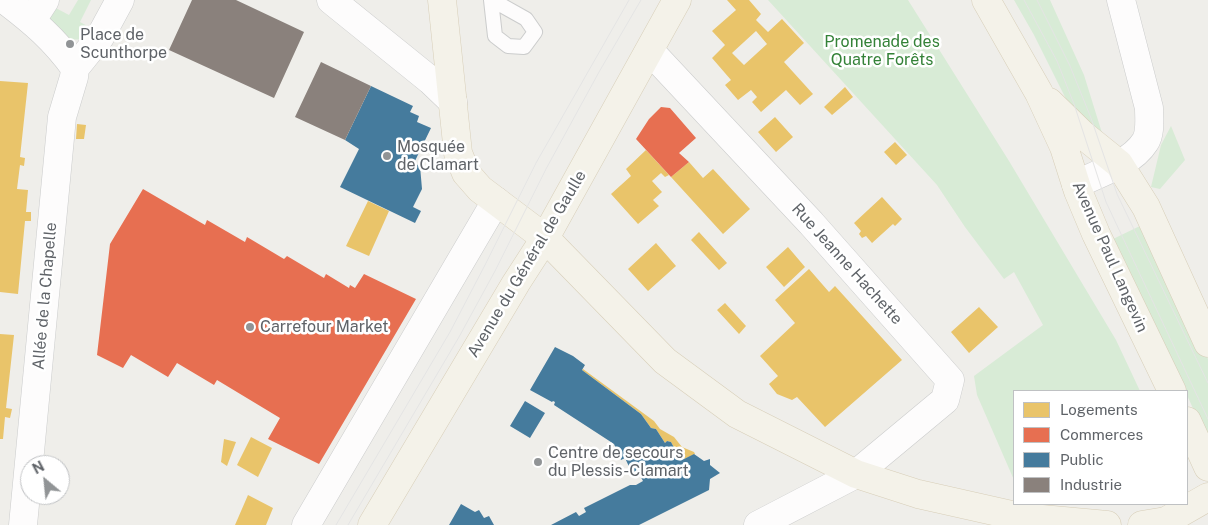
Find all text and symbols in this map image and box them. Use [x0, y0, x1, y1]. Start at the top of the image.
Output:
place label: Place de Scunthorpe [80, 25, 167, 63]
park label: Promenade des Quatre Forêts [824, 32, 940, 70]
marker: Place de Scunthorpe [64, 38, 76, 50]
place label: Mosquée de Clamart [397, 137, 479, 175]
marker: Mosquée de Clamart [381, 150, 393, 162]
street label: Avenue du Général de Gaulle [463, 167, 591, 361]
street label: Avenue Paul Langevin [1068, 179, 1152, 335]
street label: Rue Jeanne Hachette [788, 199, 906, 329]
street label: Allée de la Chapelle [29, 221, 61, 371]
place label: Carrefour Market [260, 317, 388, 337]
marker: Carrefour Market [244, 321, 256, 333]
legend [1013, 390, 1188, 505]
text: Logements [1060, 401, 1138, 418]
text: Commerces [1060, 426, 1143, 443]
place label: Centre de secours du Plessis-Clamart [548, 443, 689, 481]
text: Public [1060, 451, 1104, 468]
north arrow [20, 455, 70, 505]
marker: Centre de secours du Plessis-Clamart [532, 456, 544, 468]
text: N [30, 458, 47, 477]
text: Industrie [1060, 476, 1122, 493]

